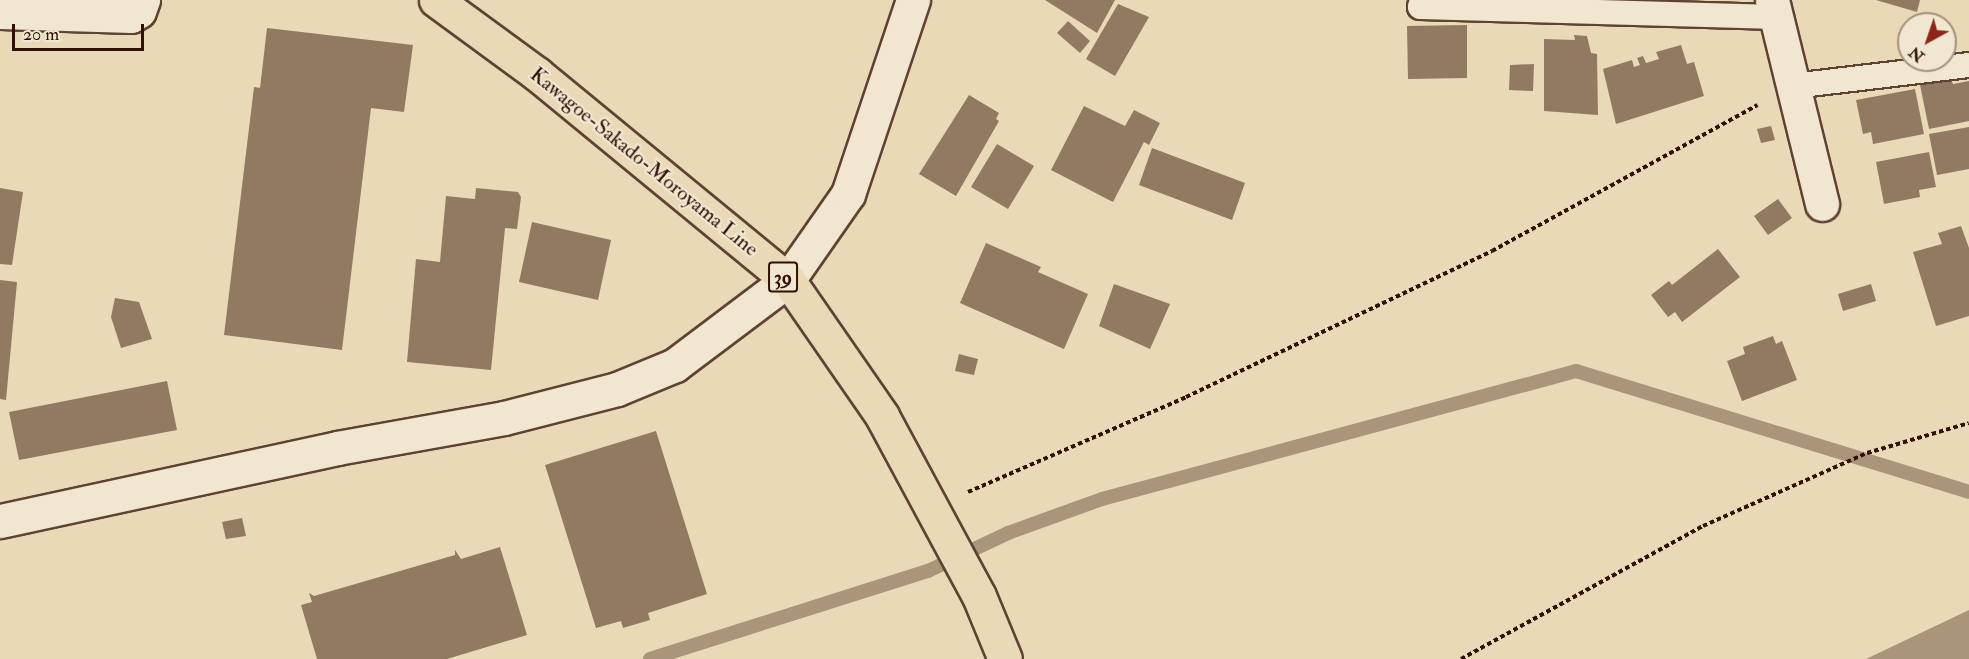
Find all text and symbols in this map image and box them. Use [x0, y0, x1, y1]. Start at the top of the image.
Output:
scale bar [15, 12, 147, 50]
north arrow [1897, 12, 1957, 72]
text: 20 m [23, 23, 59, 46]
text: N [1905, 42, 1929, 67]
street label: Kawagoe-Sakado-Moroyama Line [525, 62, 763, 262]
road number: 39 [768, 260, 798, 294]

